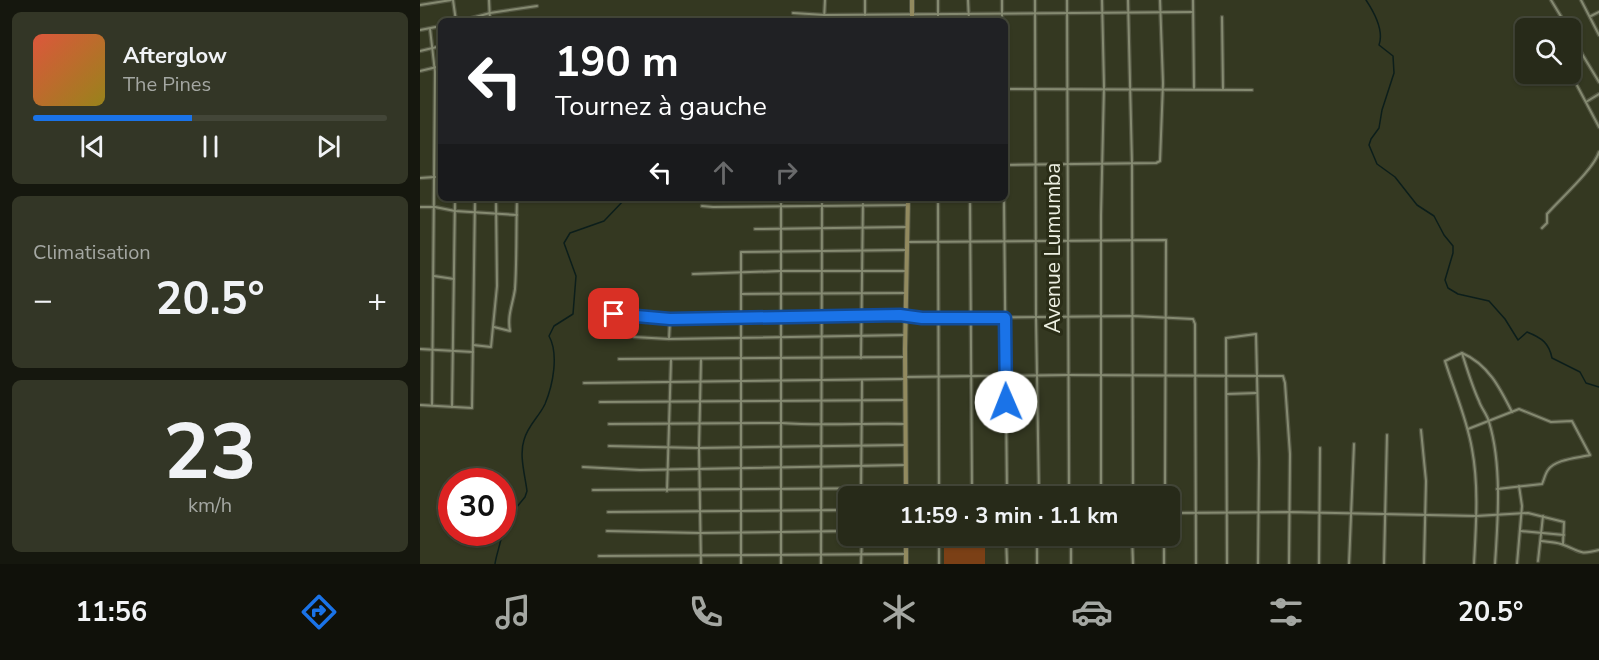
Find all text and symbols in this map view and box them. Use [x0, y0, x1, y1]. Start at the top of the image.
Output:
map controls [1515, 18, 1581, 84]
button: search [1515, 18, 1581, 84]
text: 190 m [555, 34, 679, 91]
text: Afterglow [123, 41, 227, 71]
icon: left [456, 42, 534, 120]
text: The Pines [123, 71, 211, 98]
text: Tournez à gauche [555, 88, 767, 125]
icon: previous [76, 130, 109, 163]
icon: pause [194, 130, 227, 163]
icon: next [312, 130, 345, 163]
icon: left [644, 156, 677, 189]
icon: ahead [707, 156, 740, 189]
icon: right [770, 156, 803, 189]
street label: Avenue Lumumba [1039, 163, 1067, 333]
text: Climatisation [33, 239, 151, 266]
text: 20.5° [155, 269, 265, 330]
text: − [33, 278, 53, 323]
text: + [367, 278, 387, 323]
pin [588, 288, 639, 339]
icon: arrive [597, 297, 630, 330]
position arrow [974, 370, 1038, 434]
text: 23 [163, 399, 257, 506]
speed limit sign: 30 [438, 468, 516, 546]
text: km/h [188, 492, 232, 519]
text: 11:59 · 3 min · 1.1 km [900, 501, 1118, 531]
icon: directions [298, 591, 340, 633]
icon: music [492, 591, 534, 633]
icon: phone [685, 591, 727, 633]
icon: climate [878, 591, 920, 633]
icon: car [1071, 591, 1113, 633]
icon: filters [1265, 591, 1307, 633]
text: 11:56 [76, 594, 147, 631]
text: 20.5° [1458, 594, 1523, 631]

